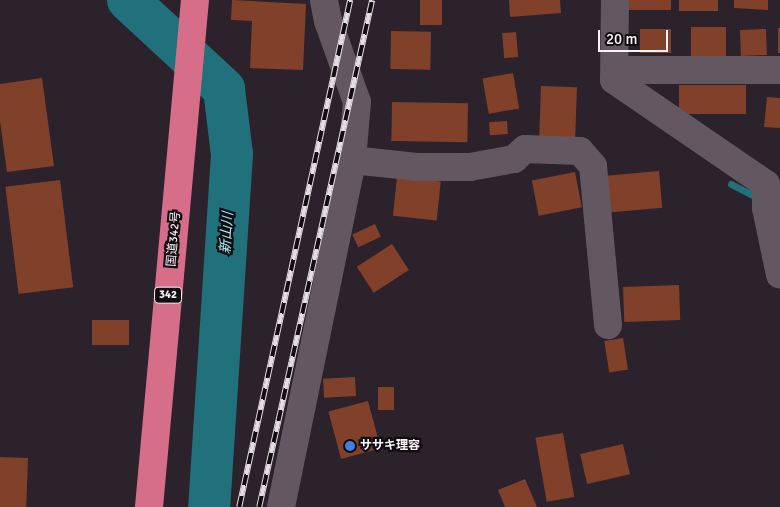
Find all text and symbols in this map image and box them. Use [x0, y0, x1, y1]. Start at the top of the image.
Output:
scale bar [600, 20, 670, 52]
text: 20 m [606, 30, 637, 48]
street label: 国道342号 [164, 211, 184, 267]
water label: 新山川 [217, 211, 237, 255]
road number: 342 [153, 286, 183, 304]
place label: ササキ理容 [360, 439, 420, 453]
marker: ササキ理容 [344, 440, 356, 452]

